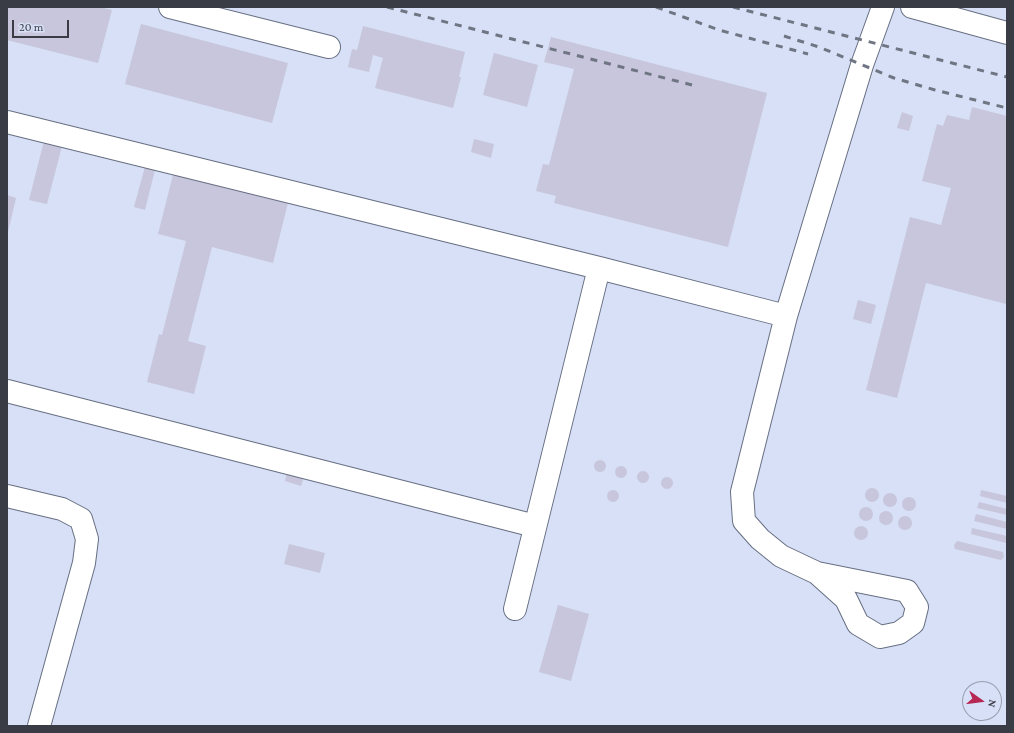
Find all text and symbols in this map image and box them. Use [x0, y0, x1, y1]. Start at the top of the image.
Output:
scale bar [14, 12, 71, 38]
text: 20 m [19, 20, 43, 34]
north arrow [962, 681, 1002, 721]
text: N [986, 699, 999, 709]

